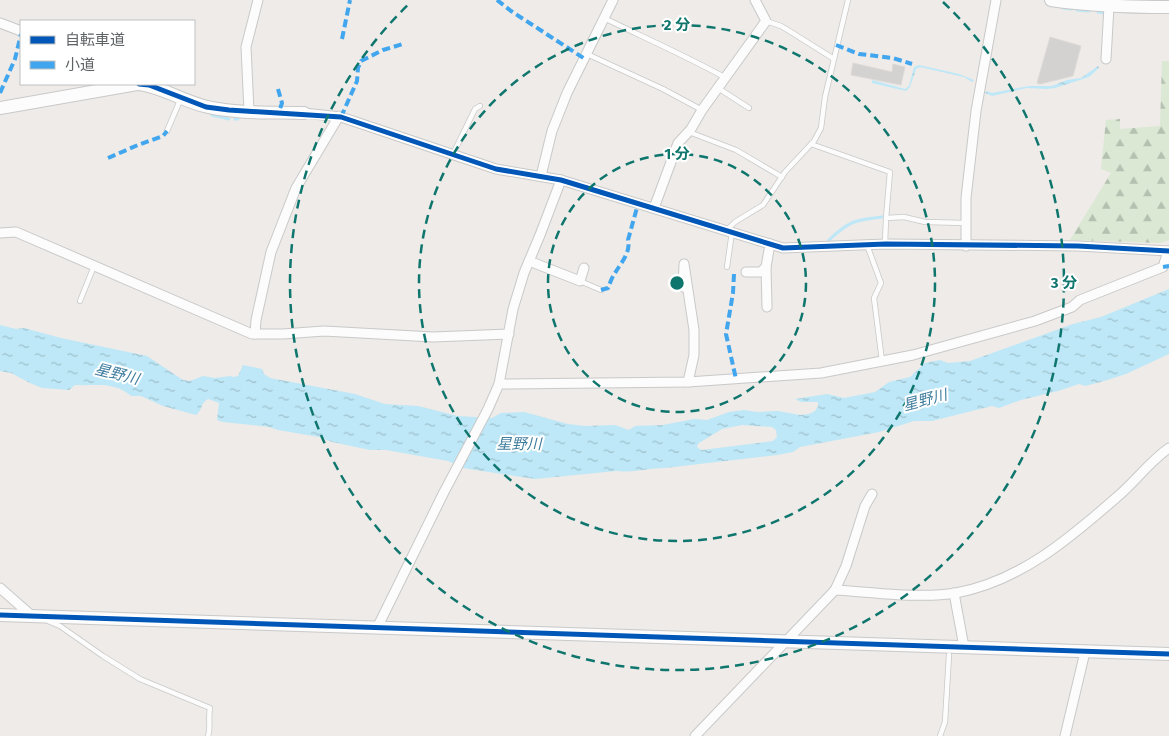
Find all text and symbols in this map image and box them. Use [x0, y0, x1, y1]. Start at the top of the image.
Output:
text: 2 分 [664, 16, 690, 34]
legend [20, 20, 195, 85]
text: 自転車道 [65, 31, 125, 49]
text: 小道 [65, 56, 95, 74]
text: 1 分 [664, 145, 690, 163]
centre of rings [668, 274, 686, 292]
text: 3 分 [1050, 274, 1077, 292]
water label: 星野川 [93, 360, 143, 389]
water label: 星野川 [901, 385, 951, 415]
water label: 星野川 [496, 435, 543, 453]

